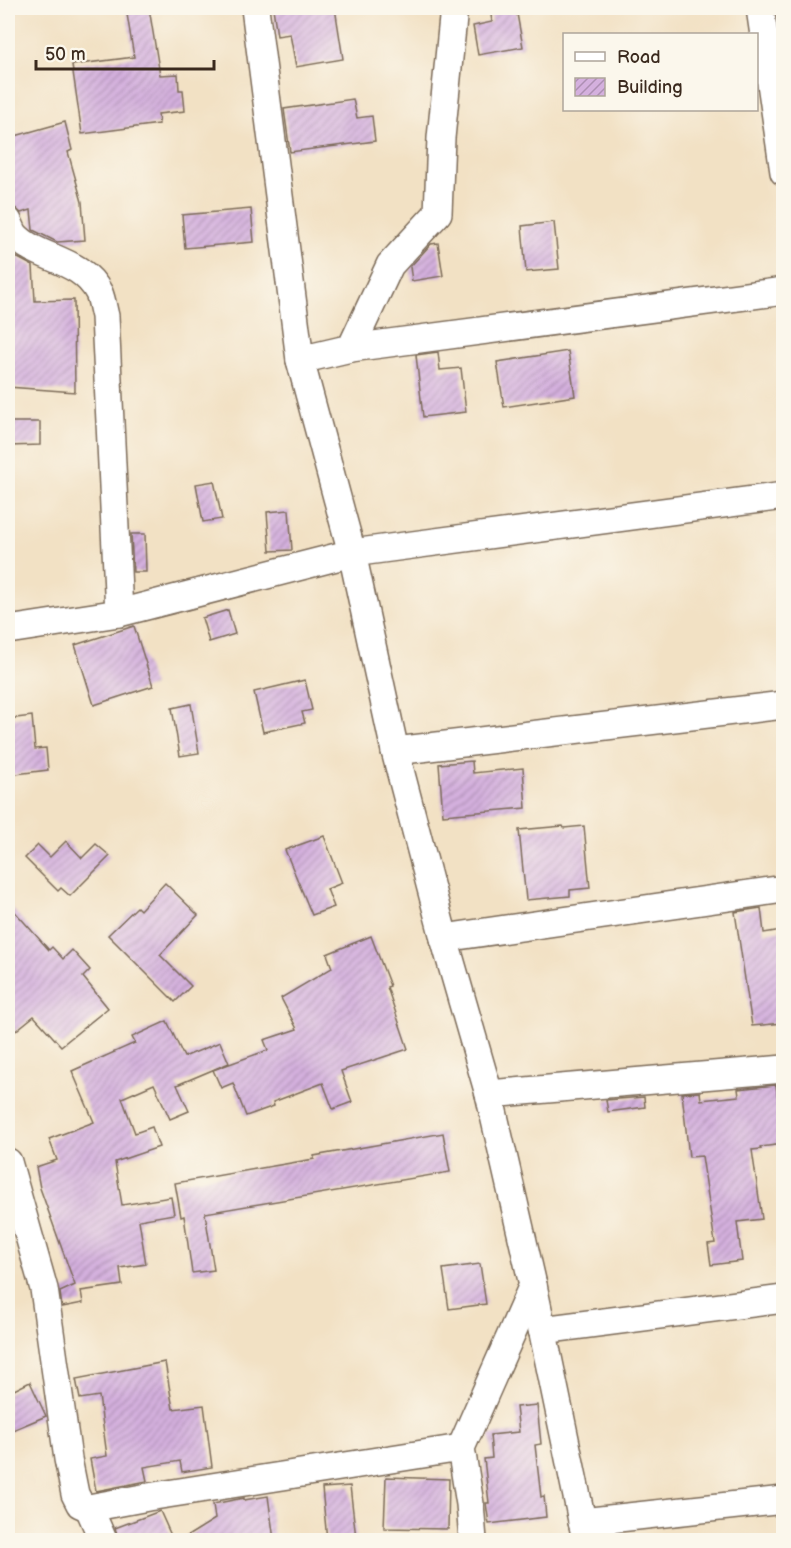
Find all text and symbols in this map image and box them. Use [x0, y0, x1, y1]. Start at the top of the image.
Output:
scale bar [36, 33, 214, 71]
legend [563, 33, 758, 111]
text: 50 m [45, 44, 86, 65]
text: Road [617, 47, 661, 68]
text: Building [617, 77, 683, 98]

